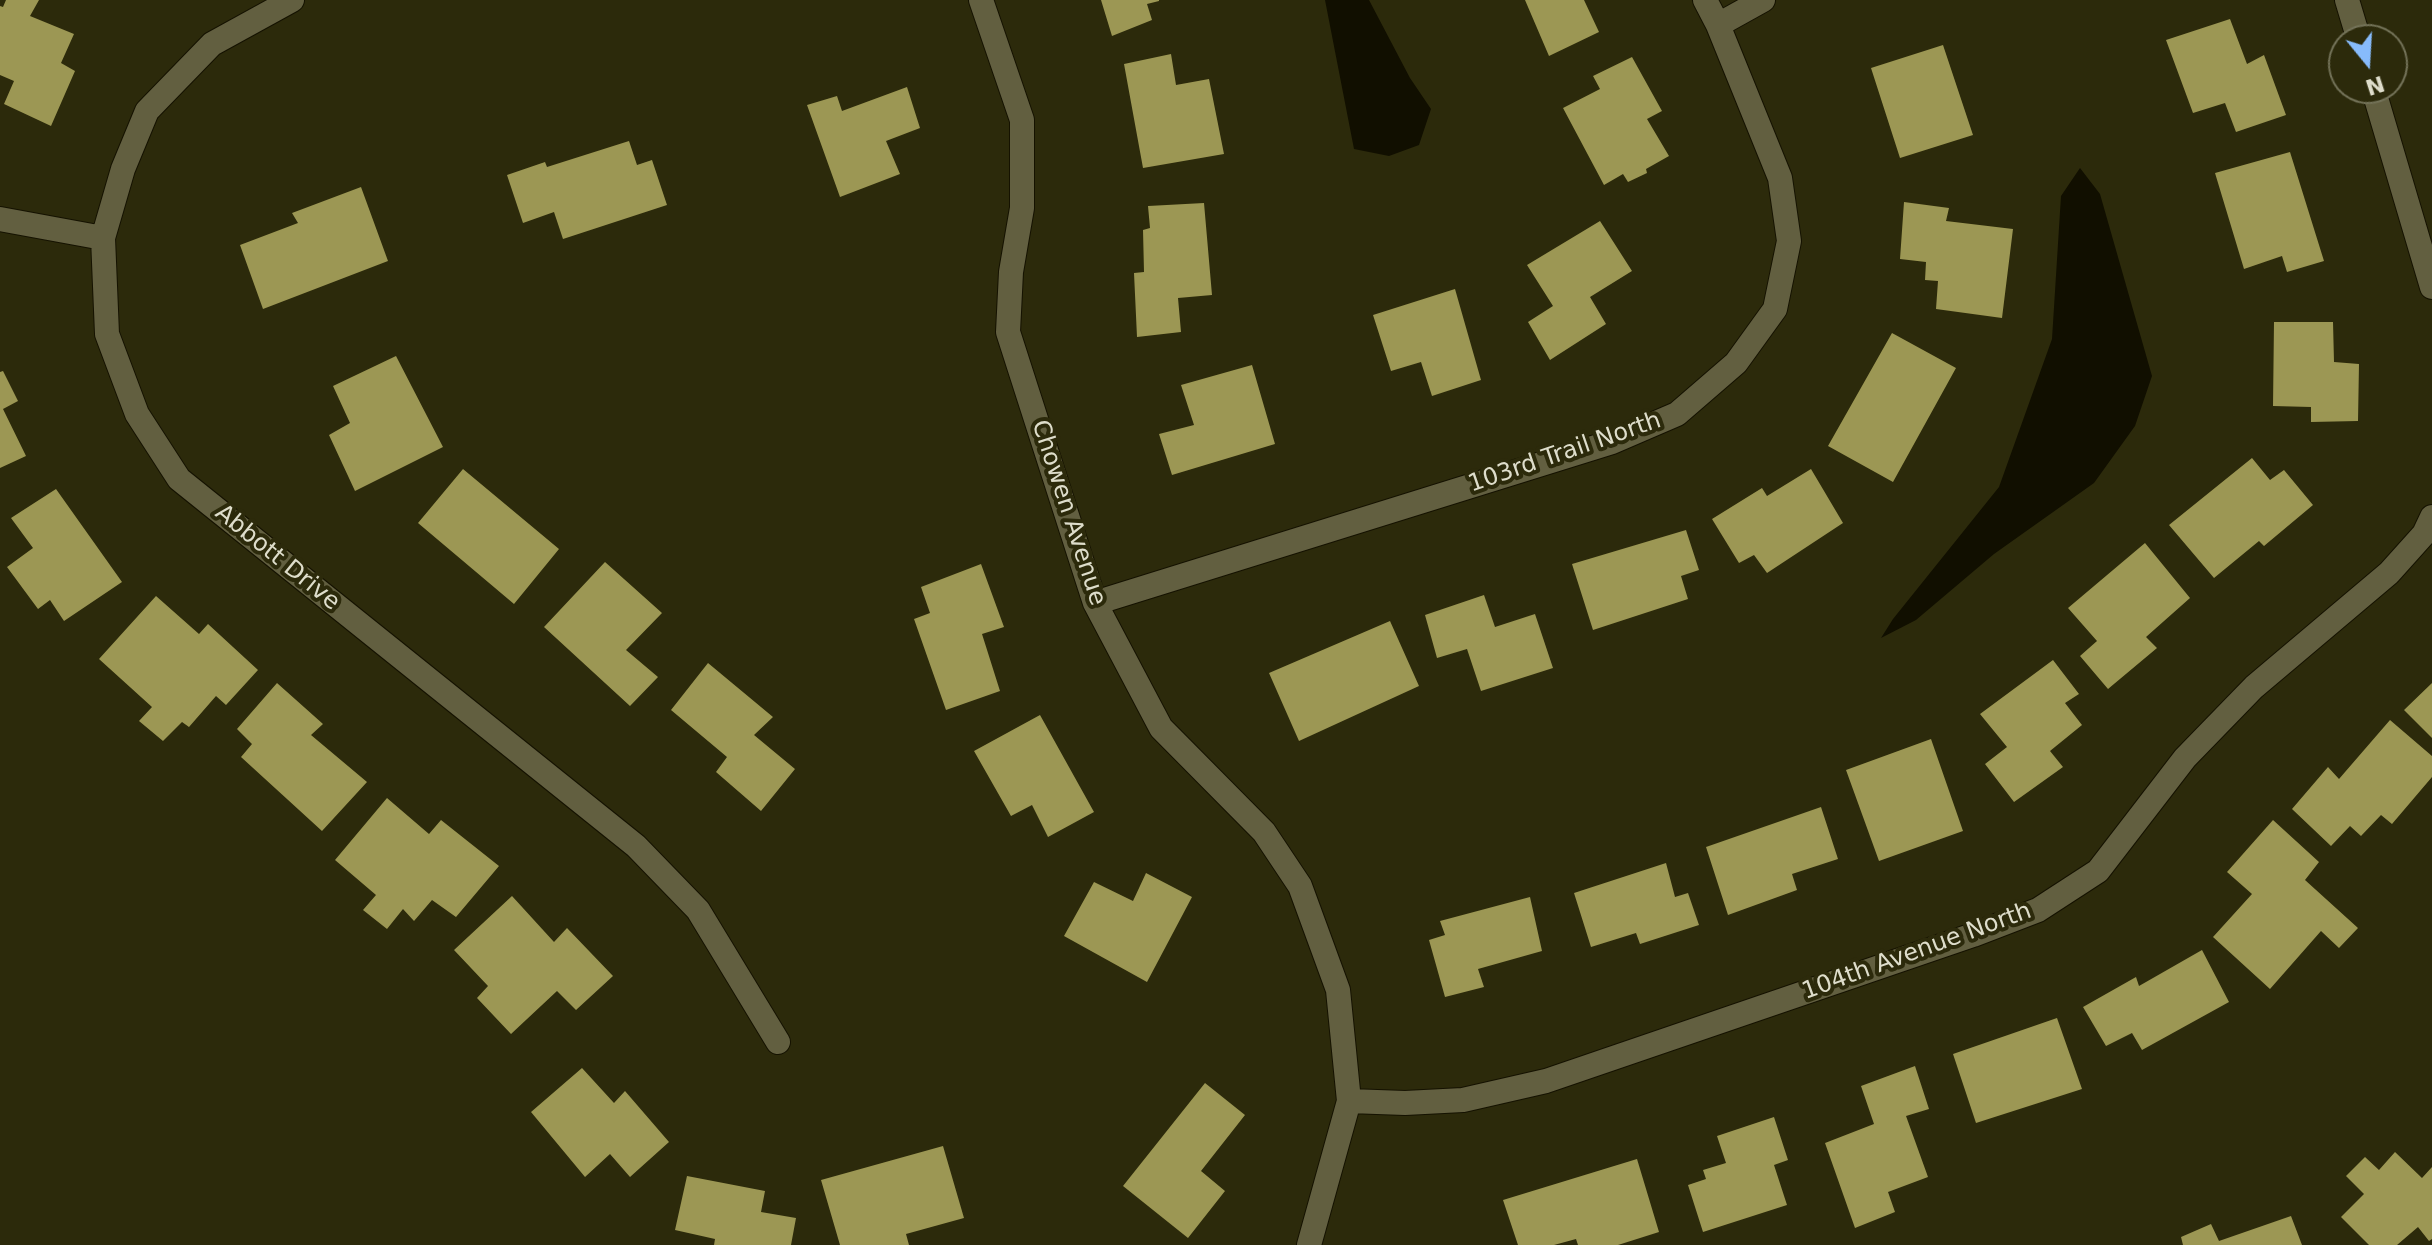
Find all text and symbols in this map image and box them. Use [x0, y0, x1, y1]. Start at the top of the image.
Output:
north arrow [2328, 24, 2408, 104]
text: N [2362, 71, 2388, 100]
street label: 103rd Trail North [1465, 407, 1665, 499]
street label: Chowen Avenue [1024, 417, 1112, 609]
street label: Abbott Drive [209, 499, 345, 617]
street label: 104th Avenue North [1798, 897, 2036, 1007]

